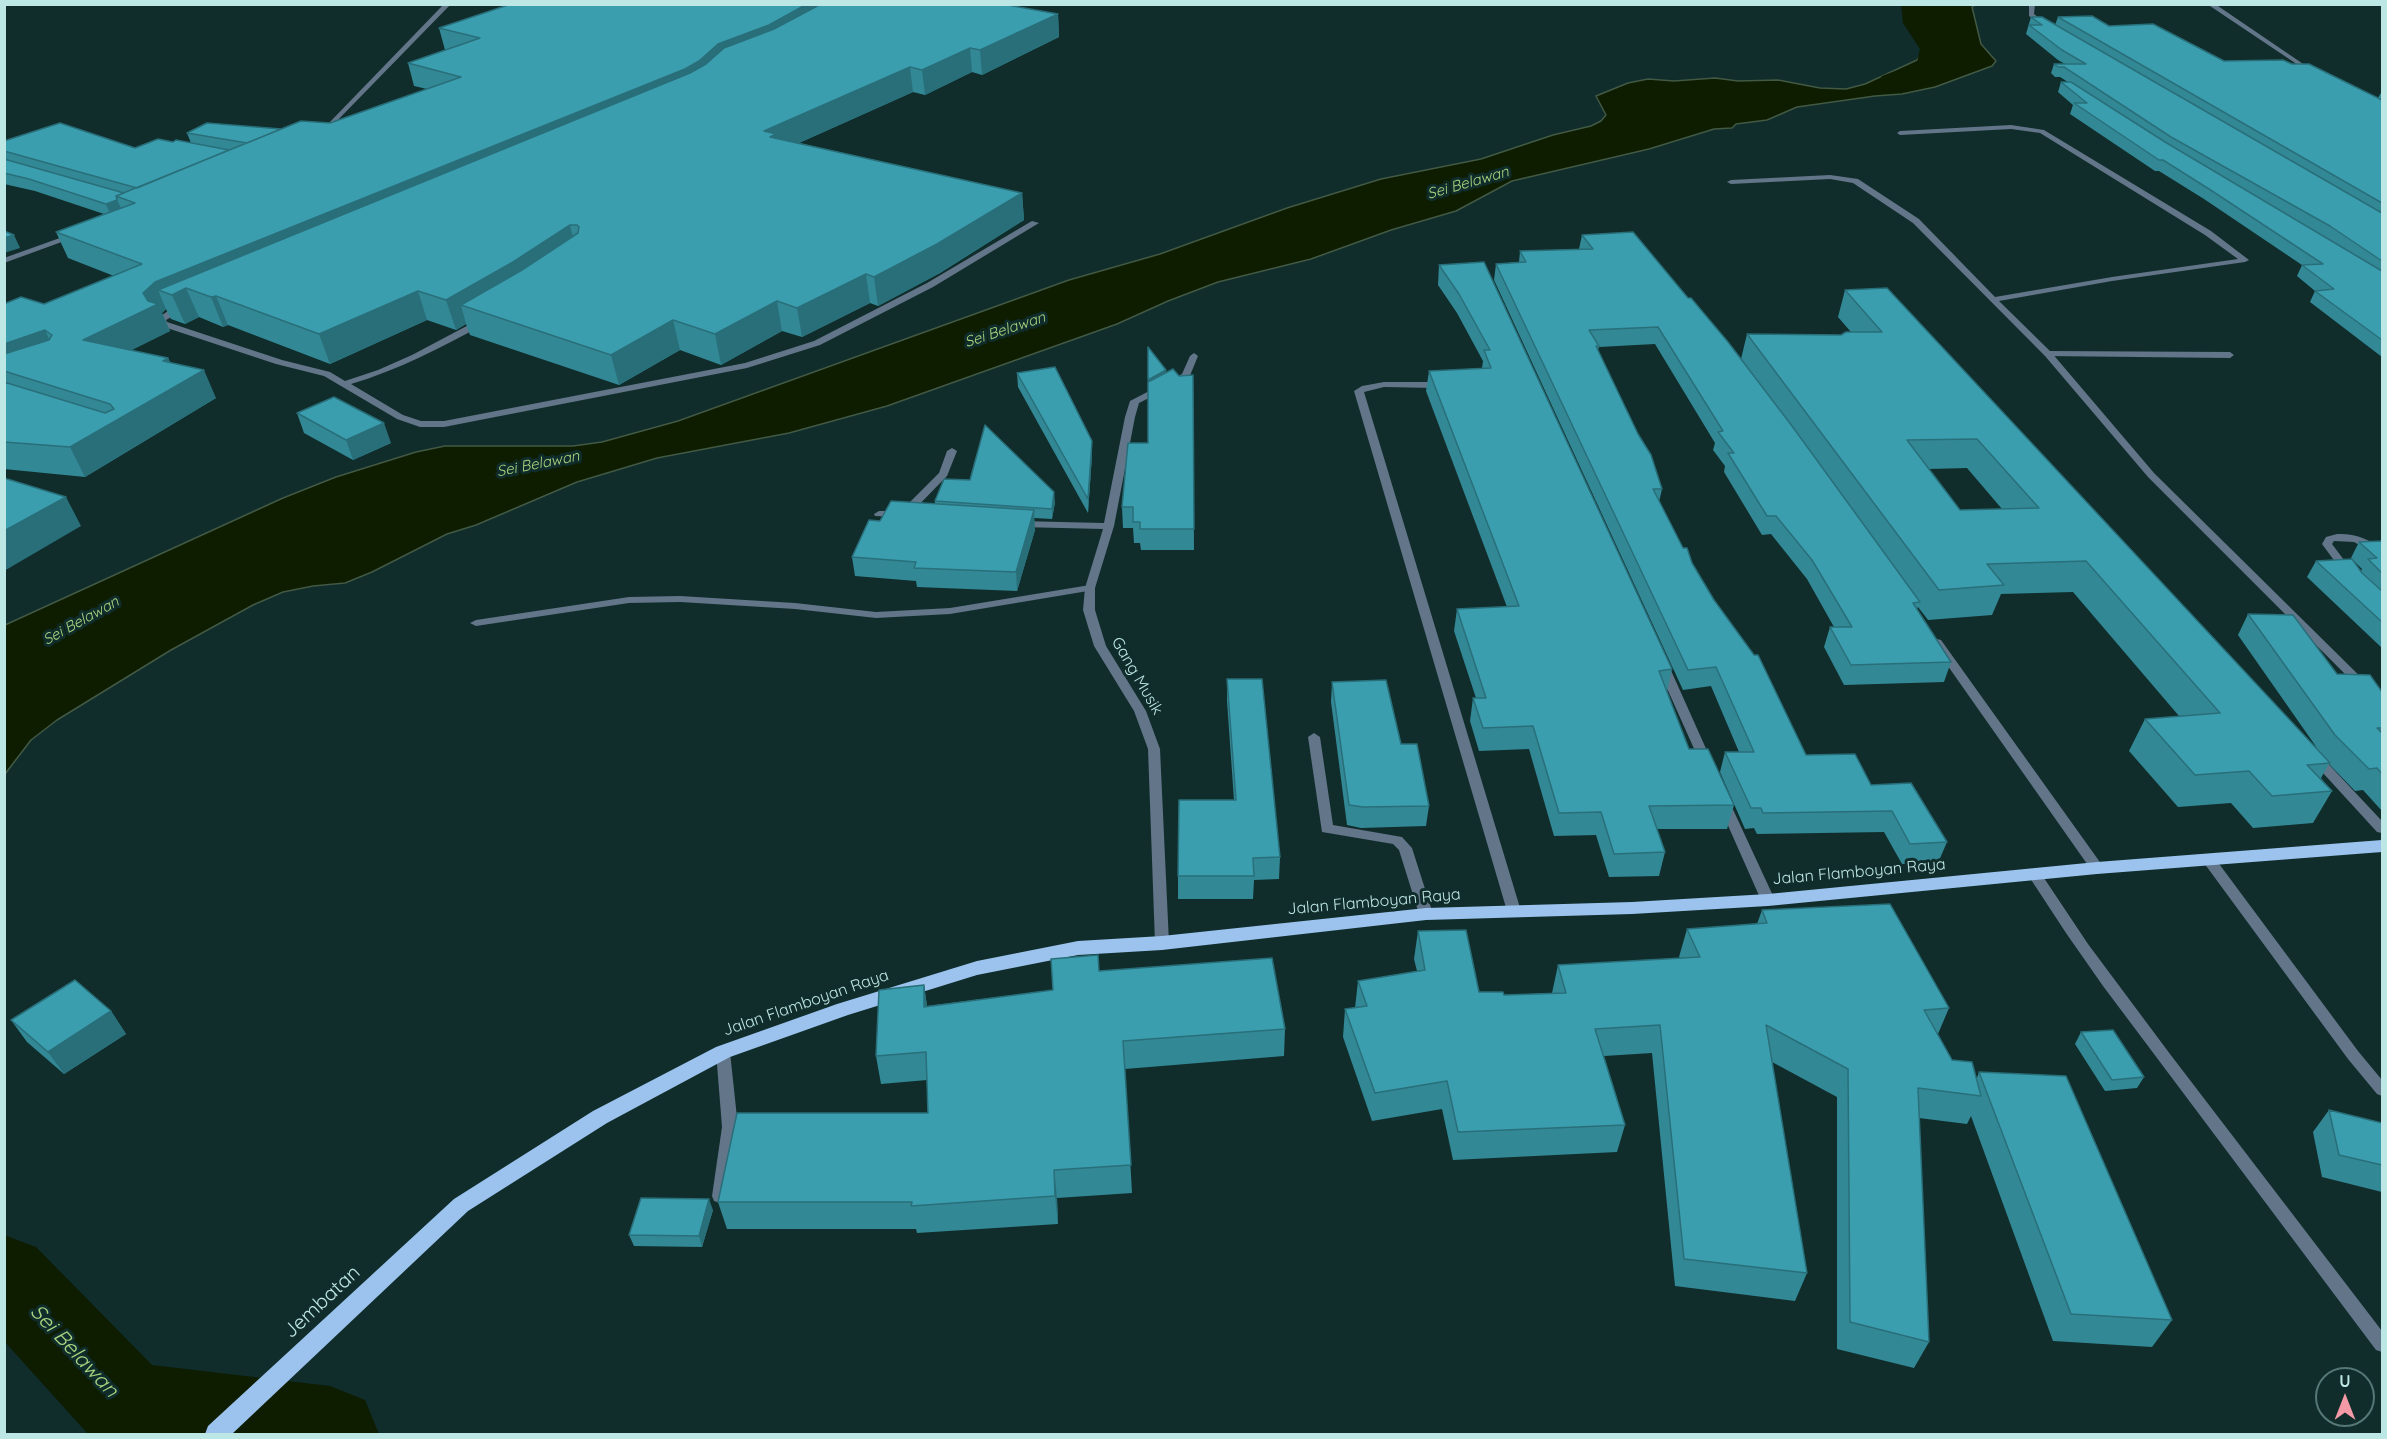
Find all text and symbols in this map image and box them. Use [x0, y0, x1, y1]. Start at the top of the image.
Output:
water label: Sei Belawan [1425, 163, 1511, 203]
water label: Sei Belawan [962, 308, 1048, 352]
water label: Sei Belawan [495, 447, 581, 481]
water label: Sei Belawan [40, 593, 122, 649]
street label: Gang Musik [1107, 634, 1167, 718]
street label: Jalan Flamboyan Raya [1772, 855, 1946, 889]
street label: Jalan Flamboyan Raya [1287, 885, 1461, 919]
street label: Jalan Flamboyan Raya [721, 966, 891, 1040]
street label: Jembatan [279, 1261, 365, 1343]
water label: Sei Belawan [25, 1299, 123, 1403]
north arrow [2315, 1367, 2375, 1427]
text: U [2339, 1371, 2351, 1391]

